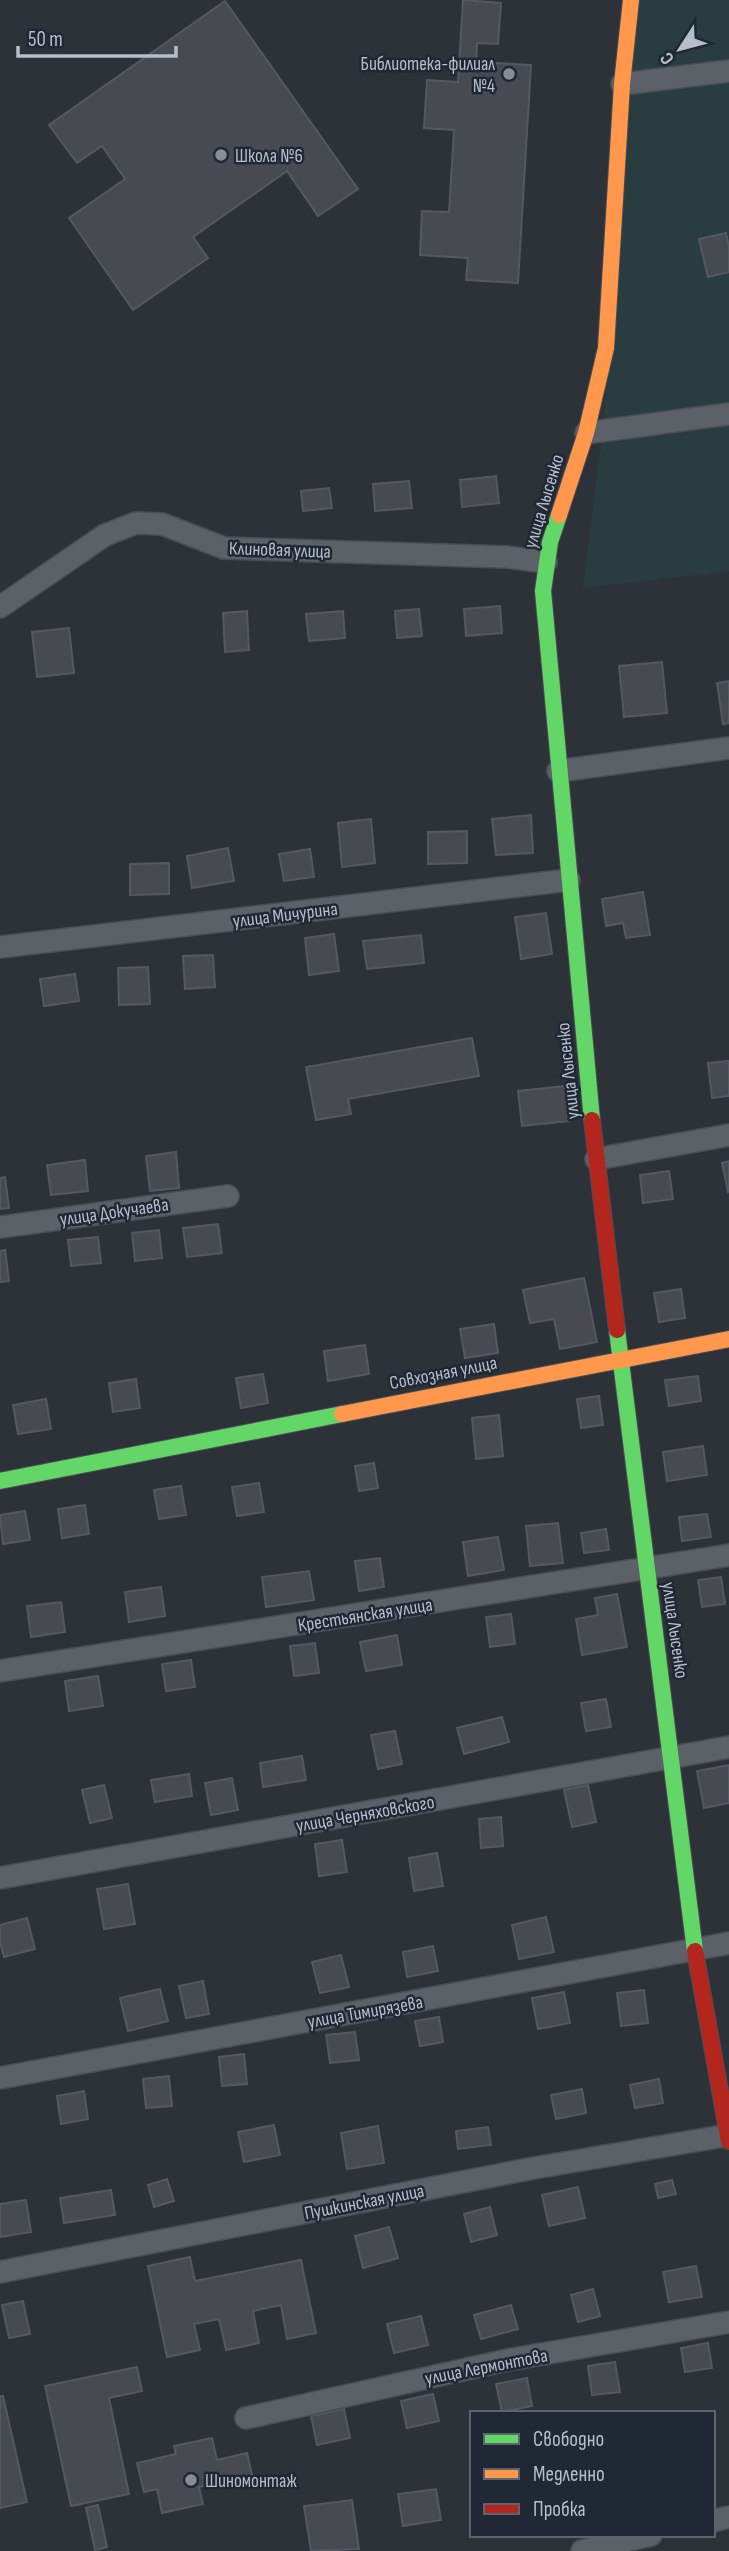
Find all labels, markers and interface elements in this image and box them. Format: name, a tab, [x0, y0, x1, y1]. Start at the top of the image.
scale bar	[18, 14, 175, 58]
north arrow	[645, 14, 715, 84]
text: 50 m	[28, 27, 63, 52]
text: С	[655, 47, 680, 69]
place label: Библиотека-филиал №4	[361, 53, 495, 98]
marker: Библиотека-филиал №4	[501, 66, 517, 82]
place label: Школа №6	[235, 145, 303, 168]
marker: Школа №6	[213, 147, 229, 163]
street label: улица Лысенко	[519, 452, 570, 551]
street label: Клиновая улица	[229, 537, 331, 564]
street label: улица Мичурина	[231, 898, 339, 933]
street label: улица Лысенко	[552, 1021, 585, 1120]
street label: улица Докучаева	[58, 1193, 170, 1231]
street label: Совхозная улица	[388, 1352, 499, 1395]
street label: улица Лысенко	[656, 1581, 693, 1680]
street label: Крестьянская улица	[296, 1593, 434, 1637]
street label: улица Черняховского	[294, 1791, 436, 1838]
street label: улица Тимирязева	[306, 1991, 425, 2034]
street label: Пушкинская улица	[302, 2180, 426, 2225]
street label: улица Лермонтова	[423, 2344, 549, 2391]
legend	[470, 2411, 715, 2537]
text: Свободно	[533, 2427, 604, 2452]
text: Медленно	[533, 2462, 605, 2487]
place label: Шиномонтаж	[205, 2470, 297, 2493]
marker: Шиномонтаж	[183, 2472, 199, 2488]
text: Пробка	[533, 2497, 586, 2522]

